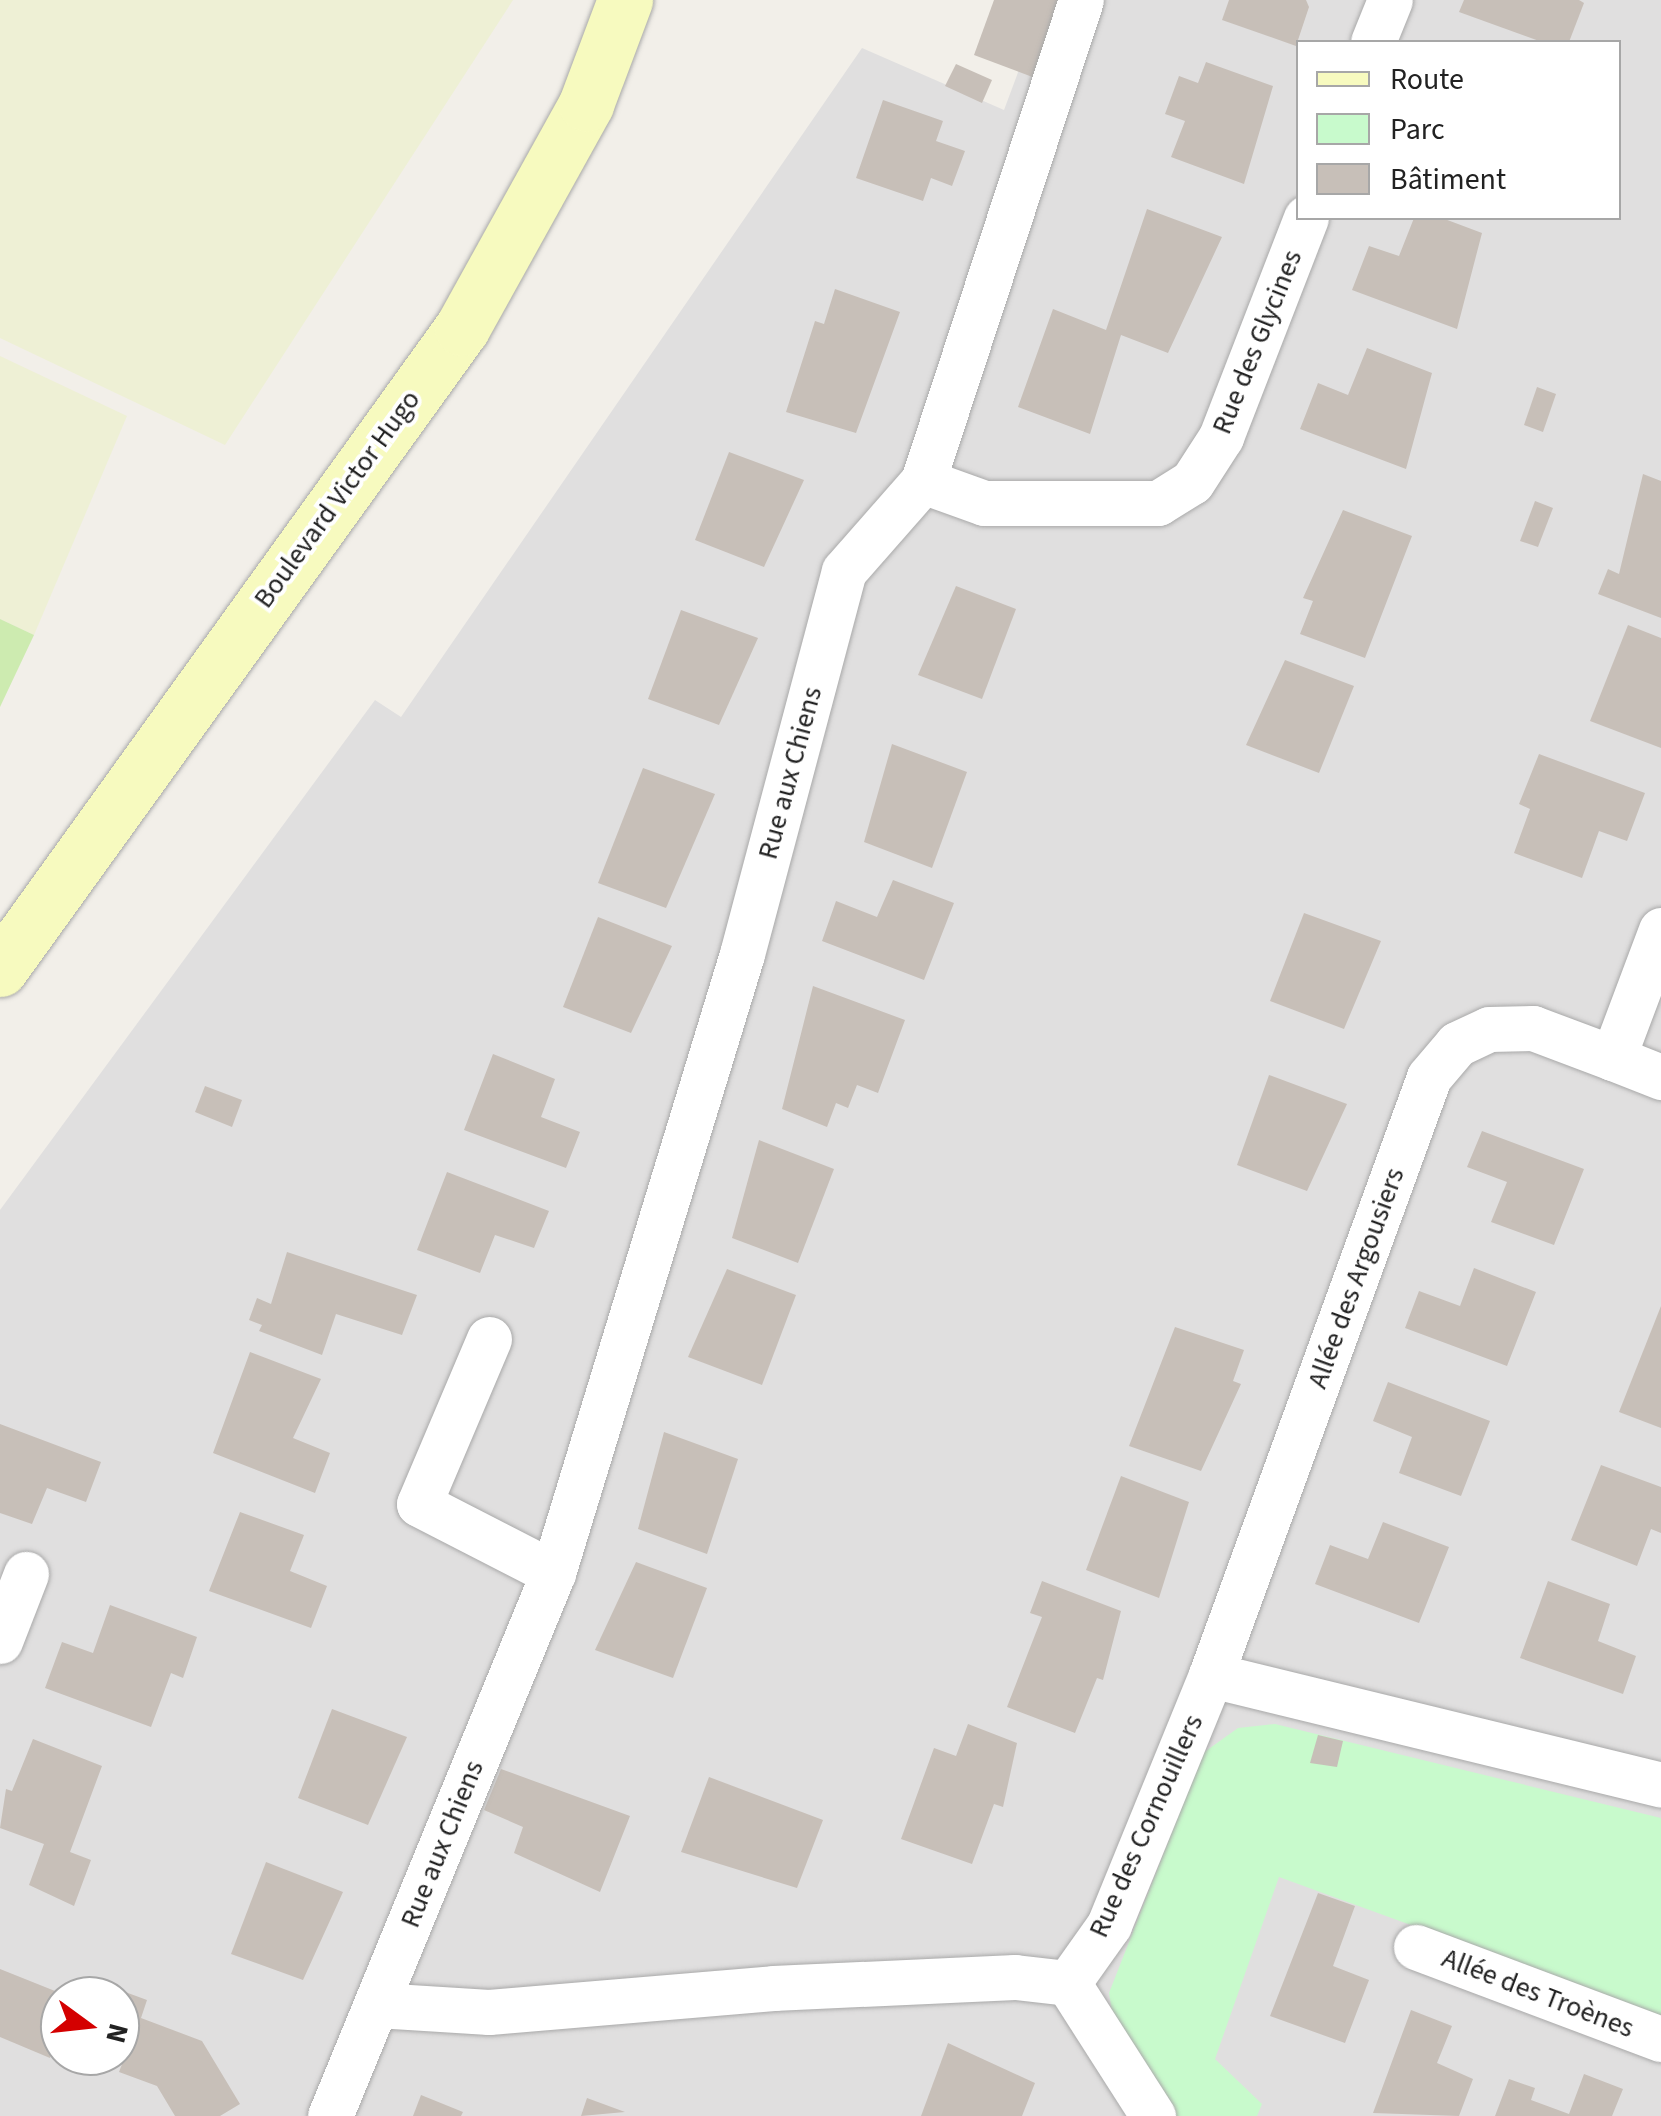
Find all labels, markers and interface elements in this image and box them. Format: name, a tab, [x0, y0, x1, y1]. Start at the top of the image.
legend	[1296, 40, 1621, 220]
text: Route	[1390, 58, 1464, 101]
text: Parc	[1390, 108, 1445, 151]
text: Bâtiment	[1390, 158, 1506, 201]
street label: Rue des Glycines	[1205, 245, 1309, 439]
street label: Boulevard Victor Hugo	[247, 384, 427, 614]
street label: Rue aux Chiens	[751, 683, 829, 863]
street label: Allée des Argousiers	[1300, 1163, 1412, 1393]
street label: Rue des Cornouillers	[1082, 1709, 1210, 1943]
street label: Rue aux Chiens	[393, 1756, 491, 1932]
street label: Allée des Troènes	[1437, 1941, 1639, 2045]
north arrow	[40, 1976, 140, 2076]
text: N	[95, 2019, 139, 2047]

